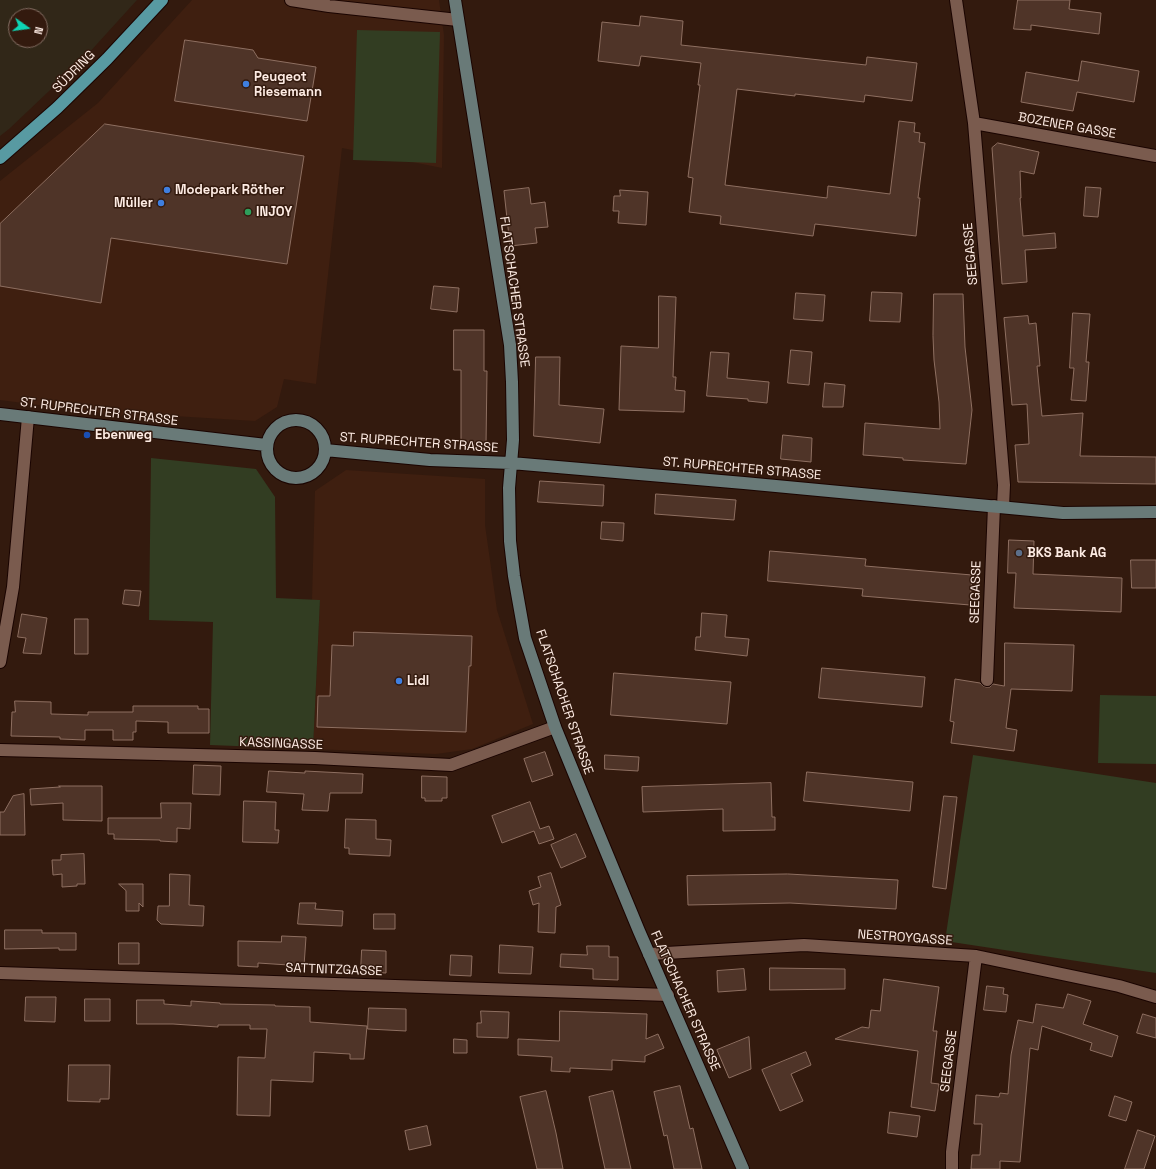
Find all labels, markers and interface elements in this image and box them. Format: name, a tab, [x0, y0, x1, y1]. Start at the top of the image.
north arrow	[8, 8, 48, 48]
text: N	[31, 25, 46, 36]
street label: SÜDRING	[49, 47, 99, 97]
place label: Peugeot Riesemann	[254, 69, 322, 100]
marker: Peugeot Riesemann	[241, 79, 251, 89]
street label: BOZENER GASSE	[1017, 110, 1117, 142]
place label: Modepark Röther	[175, 182, 284, 198]
marker: Modepark Röther	[162, 185, 172, 195]
place label: Müller	[114, 195, 153, 211]
marker: Müller	[156, 198, 166, 208]
place label: INJOY	[256, 204, 292, 220]
marker: INJOY	[243, 207, 253, 217]
street label: FLATSCHACHER STRASSE	[496, 216, 532, 368]
street label: SEEGASSE	[961, 222, 981, 286]
street label: ST. RUPRECHTER STRASSE	[19, 395, 179, 429]
place label: Ebenweg	[95, 427, 152, 443]
marker: Ebenweg	[82, 430, 92, 440]
street label: ST. RUPRECHTER STRASSE	[339, 430, 499, 456]
street label: ST. RUPRECHTER STRASSE	[662, 454, 822, 484]
place label: BKS Bank AG	[1027, 545, 1106, 561]
marker: BKS Bank AG	[1014, 548, 1024, 558]
street label: SEEGASSE	[967, 560, 985, 624]
street label: FLATSCHACHER STRASSE	[532, 627, 596, 777]
place label: Lidl	[407, 673, 429, 689]
marker: Lidl	[394, 676, 404, 686]
street label: KASSINGASSE	[239, 735, 323, 753]
street label: NESTROYGASSE	[857, 927, 953, 949]
street label: FLATSCHACHER STRASSE	[647, 928, 723, 1074]
street label: SATTNITZGASSE	[285, 961, 383, 979]
street label: SEEGASSE	[937, 1029, 961, 1093]

